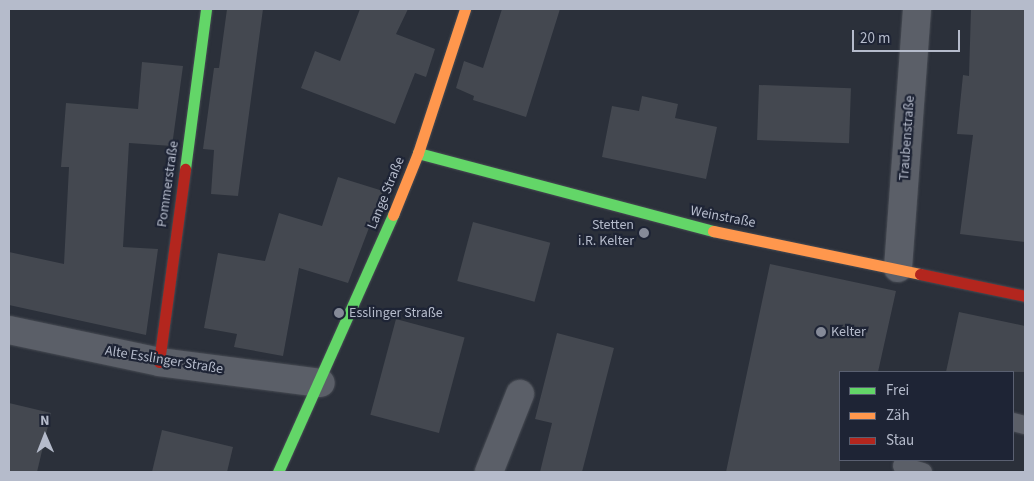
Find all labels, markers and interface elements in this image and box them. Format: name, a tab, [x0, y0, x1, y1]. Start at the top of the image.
scale bar	[854, 20, 962, 52]
text: 20 m	[860, 28, 890, 49]
street label: Traubenstraße	[896, 95, 918, 181]
street label: Pommerstraße	[154, 140, 182, 228]
street label: Lange Straße	[364, 154, 408, 232]
street label: Weinstraße	[689, 202, 757, 232]
place label: Stetten i.R. Kelter	[578, 217, 634, 250]
marker: Stetten i.R. Kelter	[638, 227, 650, 239]
place label: Esslinger Straße	[349, 305, 443, 321]
marker: Esslinger Straße	[333, 307, 345, 319]
place label: Kelter	[831, 324, 866, 340]
marker: Kelter	[815, 326, 827, 338]
street label: Alte Esslinger Straße	[104, 342, 224, 378]
legend	[839, 371, 1014, 461]
text: Frei	[886, 380, 909, 401]
text: Zäh	[886, 405, 910, 426]
north arrow	[20, 411, 70, 461]
text: N	[40, 411, 50, 431]
text: Stau	[886, 430, 914, 451]

